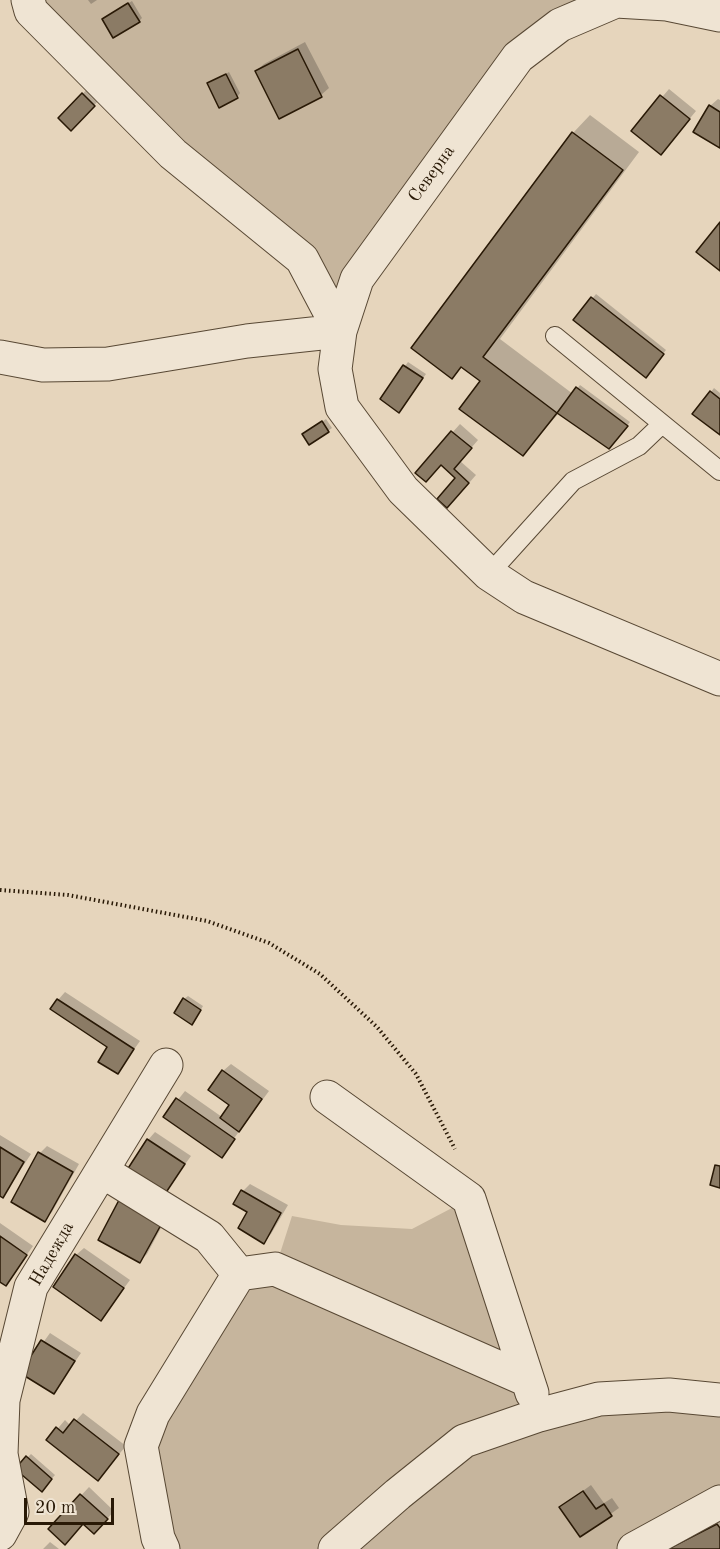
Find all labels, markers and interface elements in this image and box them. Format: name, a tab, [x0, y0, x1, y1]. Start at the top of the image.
street label: Северна	[404, 141, 460, 207]
street label: Надежда	[25, 1218, 79, 1290]
scale bar	[27, 1486, 117, 1524]
text: 20 m	[35, 1499, 75, 1517]

